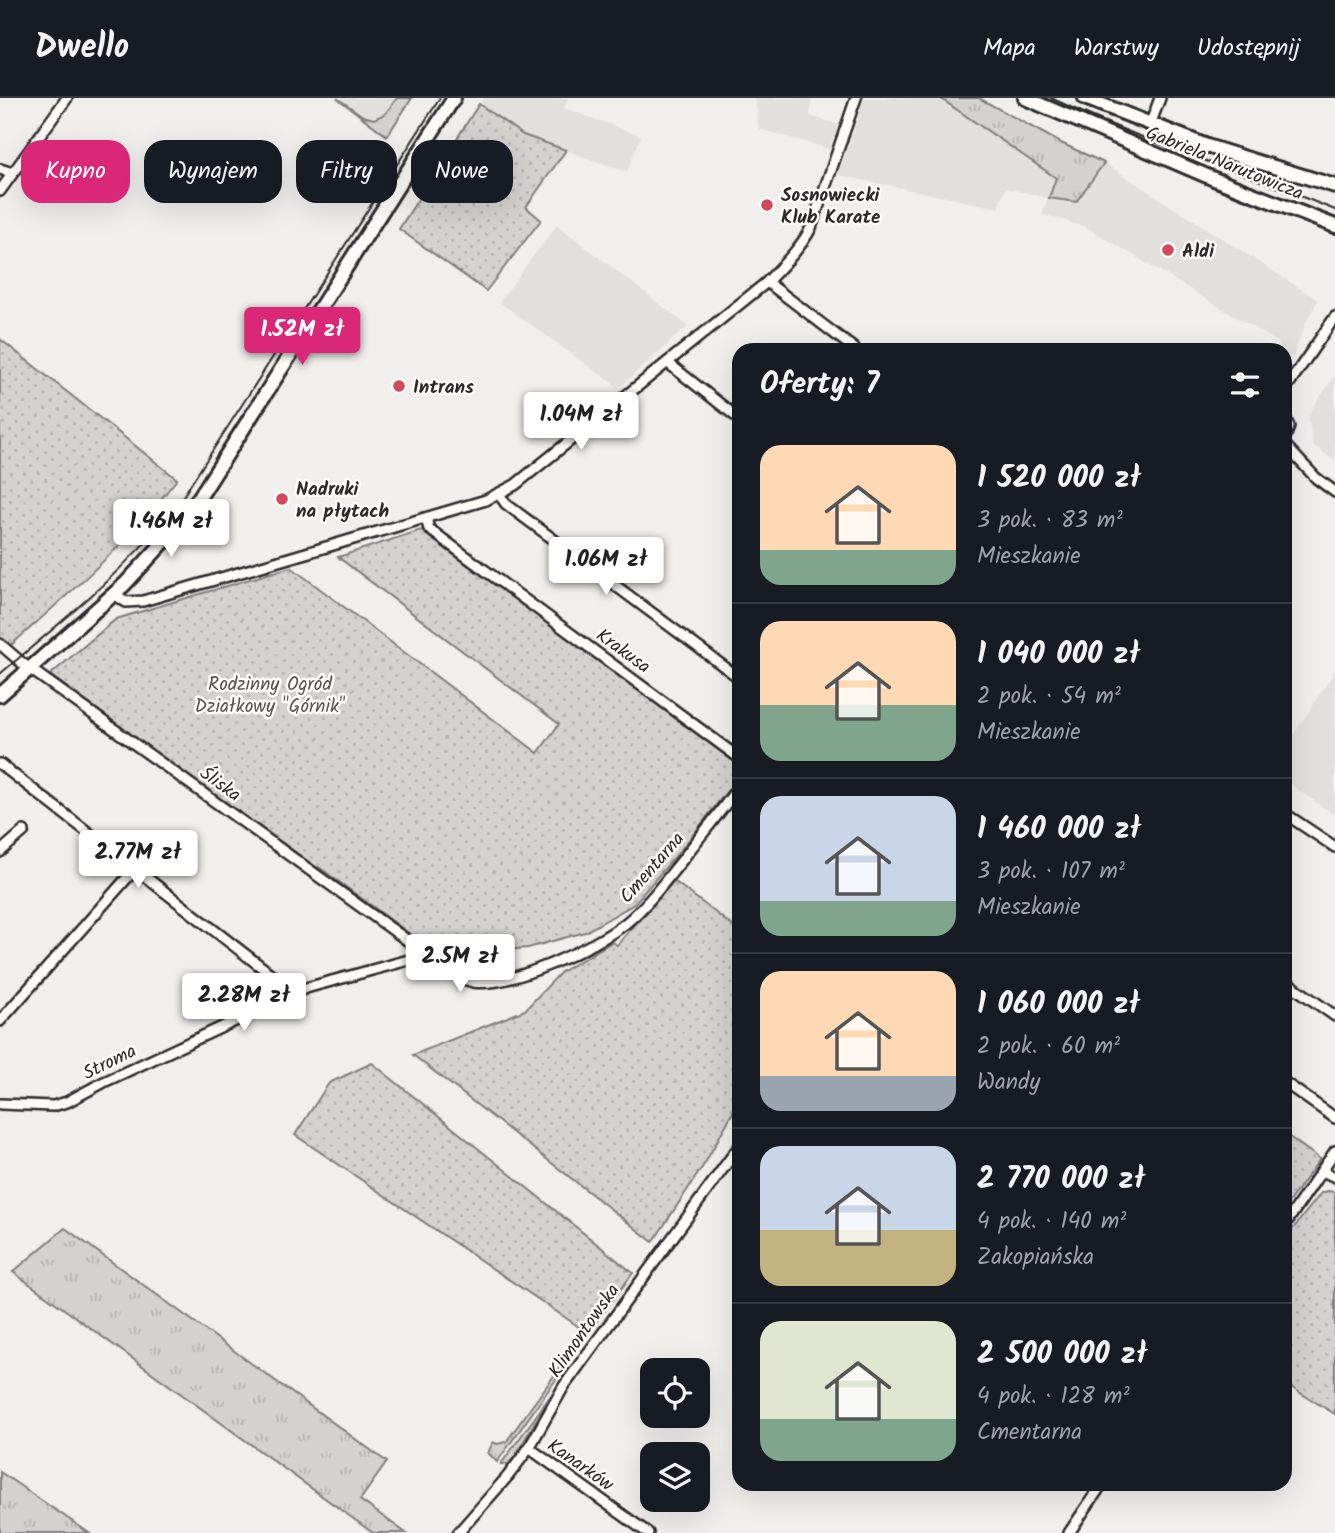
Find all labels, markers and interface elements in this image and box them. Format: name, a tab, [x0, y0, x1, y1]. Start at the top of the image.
text: Dwello	[35, 22, 129, 75]
text: Mapa	[983, 29, 1036, 68]
text: Warstwy	[1074, 29, 1159, 68]
text: Udostępnij	[1197, 29, 1300, 68]
street label: Gabriela Narutowicza	[1141, 119, 1307, 209]
chip: Kupno	[21, 140, 130, 203]
chip: Wynajem	[144, 140, 282, 203]
chip: Filtry	[296, 140, 397, 203]
chip: Nowe	[411, 140, 513, 203]
place label: Sosnowiecki Klub Karate	[781, 181, 881, 233]
marker: Sosnowiecki Klub Karate	[759, 197, 775, 213]
place label: Aldi	[1182, 237, 1215, 267]
marker: Aldi	[1160, 242, 1176, 258]
pin: 1.52M zł	[230, 308, 374, 367]
text: 1.52M zł	[260, 312, 344, 348]
text: Oferty: 7	[760, 361, 879, 409]
icon: filters	[1226, 366, 1264, 404]
place label: Intrans	[413, 373, 474, 403]
marker: Intrans	[391, 378, 407, 394]
pin: 1.04M zł	[509, 392, 653, 452]
text: 1.04M zł	[540, 397, 622, 433]
text: 1 520 000 zł	[977, 455, 1141, 503]
icon: home	[816, 473, 900, 557]
place label: Nadruki na płytach	[296, 475, 389, 527]
marker: Nadruki na płytach	[274, 491, 290, 507]
pin: 1.46M zł	[99, 500, 243, 559]
text: 3 pok. · 83 m²	[977, 503, 1123, 539]
text: 1.46M zł	[129, 504, 213, 540]
pin: 1.06M zł	[534, 538, 678, 597]
text: Mieszkanie	[977, 539, 1081, 575]
text: 1.06M zł	[565, 542, 647, 578]
street label: Krakusa	[589, 621, 657, 682]
text: 1 040 000 zł	[977, 631, 1140, 679]
icon: home	[816, 649, 900, 733]
park label: Rodzinny Ogród Działkowy "Górnik"	[195, 670, 345, 722]
text: 2 pok. · 54 m²	[977, 679, 1121, 715]
text: Mieszkanie	[977, 715, 1081, 751]
street label: Śliska	[193, 759, 247, 810]
text: 1 460 000 zł	[977, 806, 1141, 854]
icon: home	[816, 824, 900, 908]
street label: Cmentarna	[613, 826, 692, 911]
pin: 2.77M zł	[66, 830, 210, 890]
text: 2.77M zł	[95, 835, 181, 871]
text: 3 pok. · 107 m²	[977, 854, 1125, 890]
text: Mieszkanie	[977, 890, 1081, 926]
pin: 2.5M zł	[395, 934, 525, 994]
text: 2.5M zł	[422, 939, 498, 975]
pin: 2.28M zł	[172, 974, 316, 1033]
text: 2.28M zł	[198, 978, 290, 1014]
text: 1 060 000 zł	[977, 981, 1140, 1029]
icon: home	[816, 999, 900, 1083]
text: 2 pok. · 60 m²	[977, 1029, 1120, 1065]
street label: Stroma	[78, 1037, 142, 1089]
text: Wandy	[977, 1065, 1040, 1101]
text: 2 770 000 zł	[977, 1156, 1145, 1204]
icon: home	[816, 1174, 900, 1258]
text: 4 pok. · 140 m²	[977, 1204, 1126, 1240]
text: Zakopiańska	[977, 1240, 1094, 1276]
street label: Klimontowska	[541, 1278, 628, 1384]
text: 2 500 000 zł	[977, 1331, 1147, 1379]
icon: home	[816, 1349, 900, 1433]
map controls	[640, 1358, 710, 1512]
button: locate	[640, 1358, 710, 1428]
text: 4 pok. · 128 m²	[977, 1379, 1130, 1415]
text: Cmentarna	[977, 1415, 1082, 1451]
street label: Kanarków	[540, 1432, 620, 1500]
button: layers	[640, 1442, 710, 1512]

